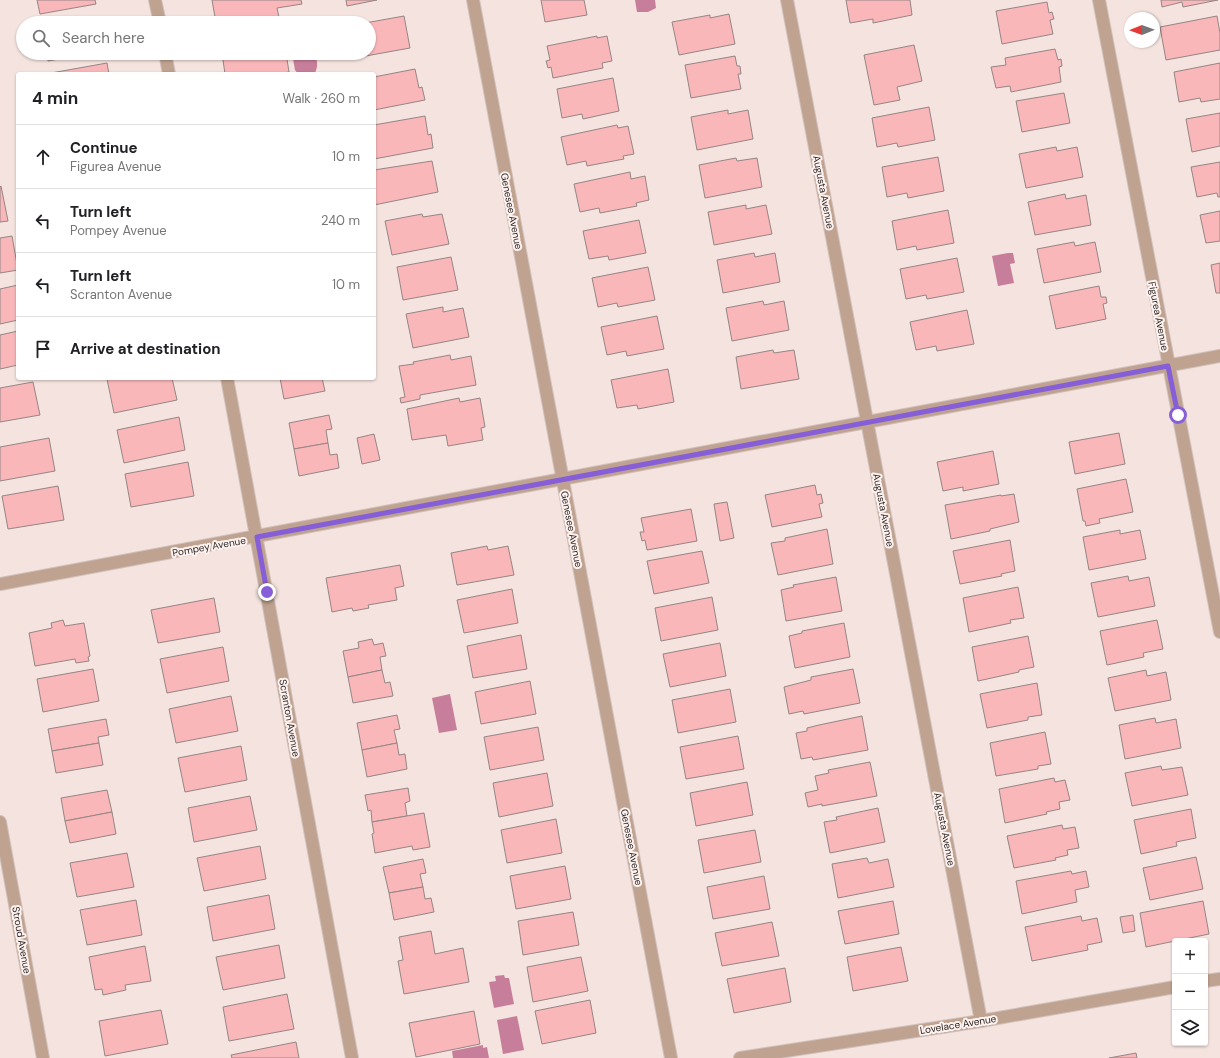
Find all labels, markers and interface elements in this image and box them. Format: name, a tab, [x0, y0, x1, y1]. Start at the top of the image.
north arrow	[1124, 12, 1160, 48]
search box	[16, 16, 376, 60]
icon: search	[30, 27, 52, 49]
text: Search here	[62, 28, 145, 48]
text: 4 min	[32, 87, 78, 109]
text: Walk · 260 m	[282, 90, 360, 107]
text: Continue	[70, 138, 138, 158]
icon: ahead	[32, 146, 54, 168]
text: 10 m	[332, 148, 360, 165]
street label: Augusta Avenue	[810, 154, 837, 230]
text: Figurea Avenue	[70, 158, 161, 175]
street label: Genesee Avenue	[498, 172, 525, 251]
text: Turn left	[70, 202, 131, 222]
icon: left	[32, 210, 54, 232]
text: 240 m	[321, 212, 360, 229]
text: Pompey Avenue	[70, 222, 167, 239]
text: Turn left	[70, 266, 131, 286]
icon: left	[32, 274, 54, 296]
text: 10 m	[332, 276, 360, 293]
street label: Figurea Avenue	[1145, 280, 1172, 352]
text: Scranton Avenue	[70, 286, 172, 303]
icon: arrive	[32, 338, 54, 360]
text: Arrive at destination	[70, 339, 221, 359]
route start	[1169, 406, 1187, 424]
street label: Augusta Avenue	[870, 472, 897, 548]
street label: Genesee Avenue	[558, 490, 585, 569]
street label: Pompey Avenue	[171, 534, 247, 559]
route end	[258, 583, 276, 601]
street label: Scranton Avenue	[276, 678, 303, 758]
street label: Augusta Avenue	[931, 791, 958, 867]
street label: Genesee Avenue	[618, 808, 645, 887]
street label: Stroud Avenue	[9, 906, 34, 975]
map controls	[1172, 938, 1208, 1046]
button: +	[1172, 938, 1208, 974]
button: −	[1172, 974, 1208, 1010]
button: layers	[1172, 1010, 1208, 1046]
street label: Lovelace Avenue	[919, 1012, 998, 1037]

